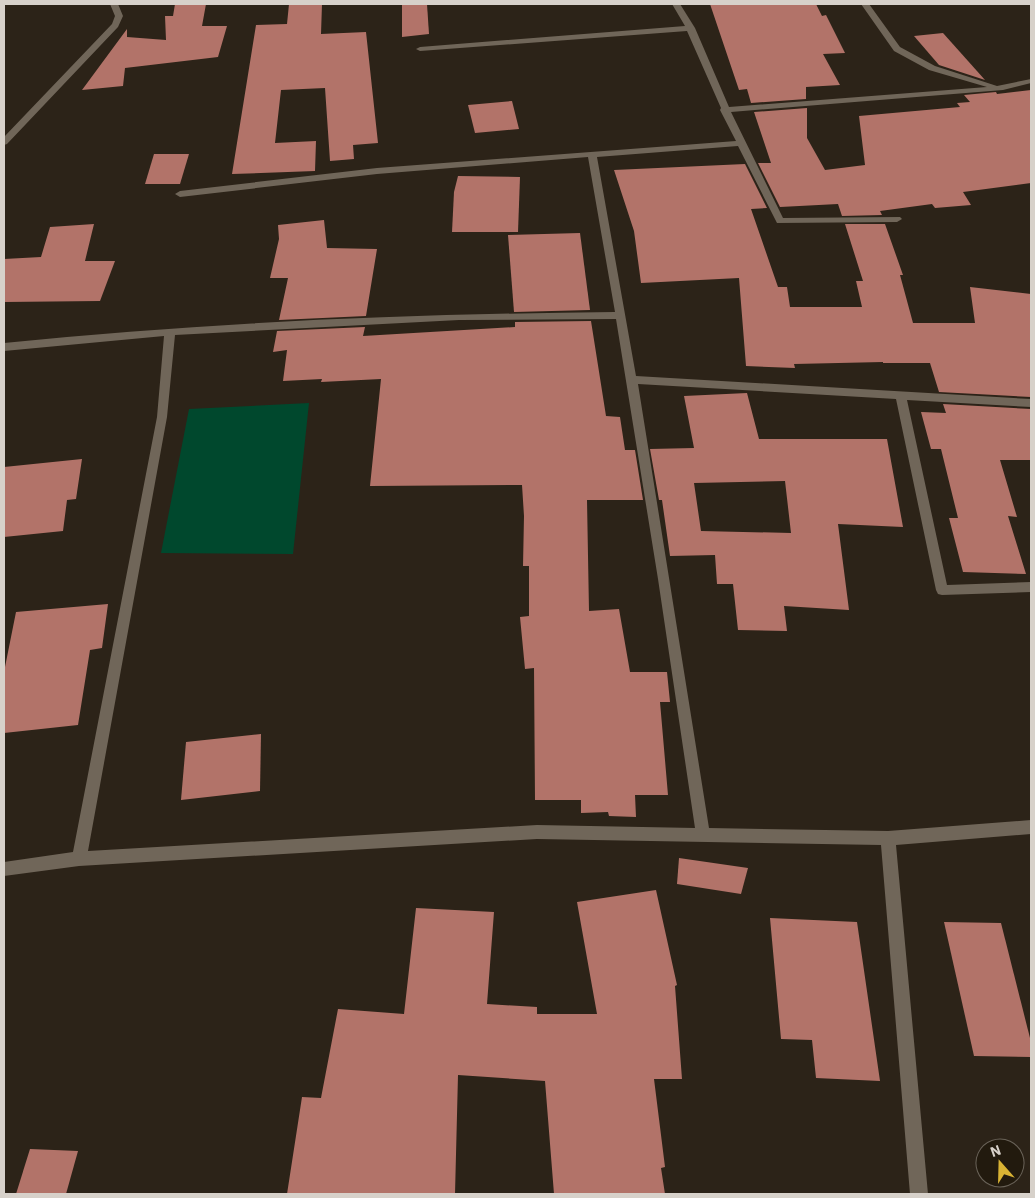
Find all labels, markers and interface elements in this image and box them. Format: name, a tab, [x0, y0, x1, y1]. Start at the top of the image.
north arrow	[975, 1138, 1025, 1188]
text: N	[988, 1141, 1003, 1161]

